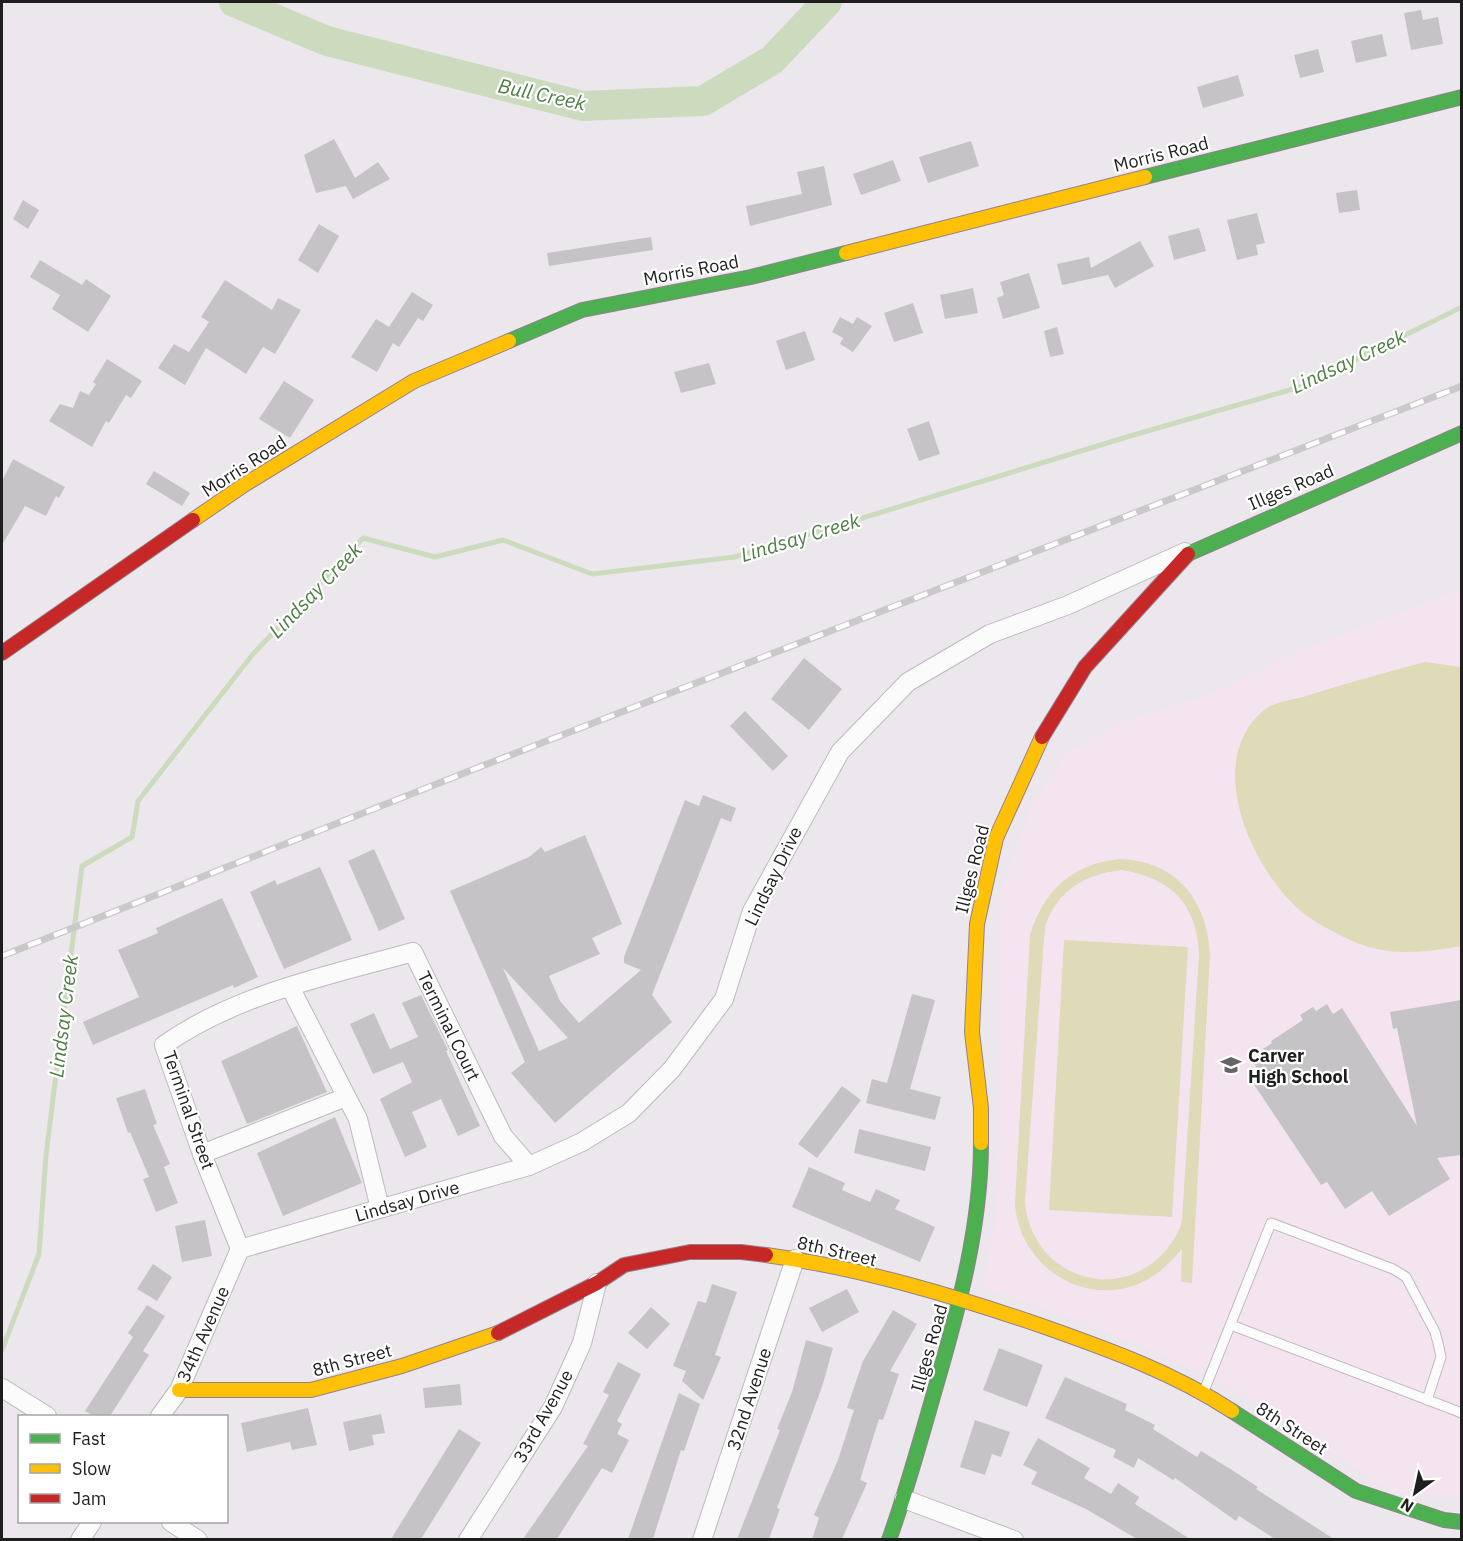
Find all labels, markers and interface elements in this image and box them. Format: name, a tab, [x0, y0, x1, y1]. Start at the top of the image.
water label: Bull Creek	[496, 72, 589, 117]
street label: Morris Road	[1111, 131, 1211, 177]
street label: Morris Road	[641, 249, 741, 291]
water label: Lindsay Creek	[1286, 322, 1410, 399]
street label: Morris Road	[197, 430, 291, 502]
street label: Illges Road	[1245, 459, 1337, 515]
water label: Lindsay Creek	[737, 506, 864, 568]
water label: Lindsay Creek	[262, 536, 368, 644]
street label: Illges Road	[950, 822, 994, 916]
street label: Lindsay Drive	[739, 823, 807, 929]
water label: Lindsay Creek	[42, 952, 84, 1079]
street label: Terminal Court	[413, 967, 485, 1085]
place label: Carver High School	[1248, 1044, 1349, 1088]
street label: Terminal Street	[158, 1048, 220, 1172]
school or university icon: Carver High School	[1219, 1053, 1243, 1077]
street label: Lindsay Drive	[352, 1175, 462, 1227]
street label: 8th Street	[795, 1231, 879, 1271]
street label: 34th Avenue	[172, 1282, 234, 1385]
street label: Illges Road	[905, 1301, 953, 1395]
street label: 8th Street	[310, 1338, 394, 1382]
street label: 32nd Avenue	[722, 1345, 776, 1453]
street label: 33rd Avenue	[508, 1365, 578, 1467]
street label: 8th Street	[1252, 1396, 1332, 1460]
legend	[18, 1415, 228, 1523]
text: Fast	[72, 1427, 106, 1450]
text: Slow	[72, 1457, 111, 1480]
north arrow	[1385, 1463, 1445, 1523]
text: Jam	[72, 1487, 107, 1510]
text: N	[1397, 1494, 1417, 1517]

